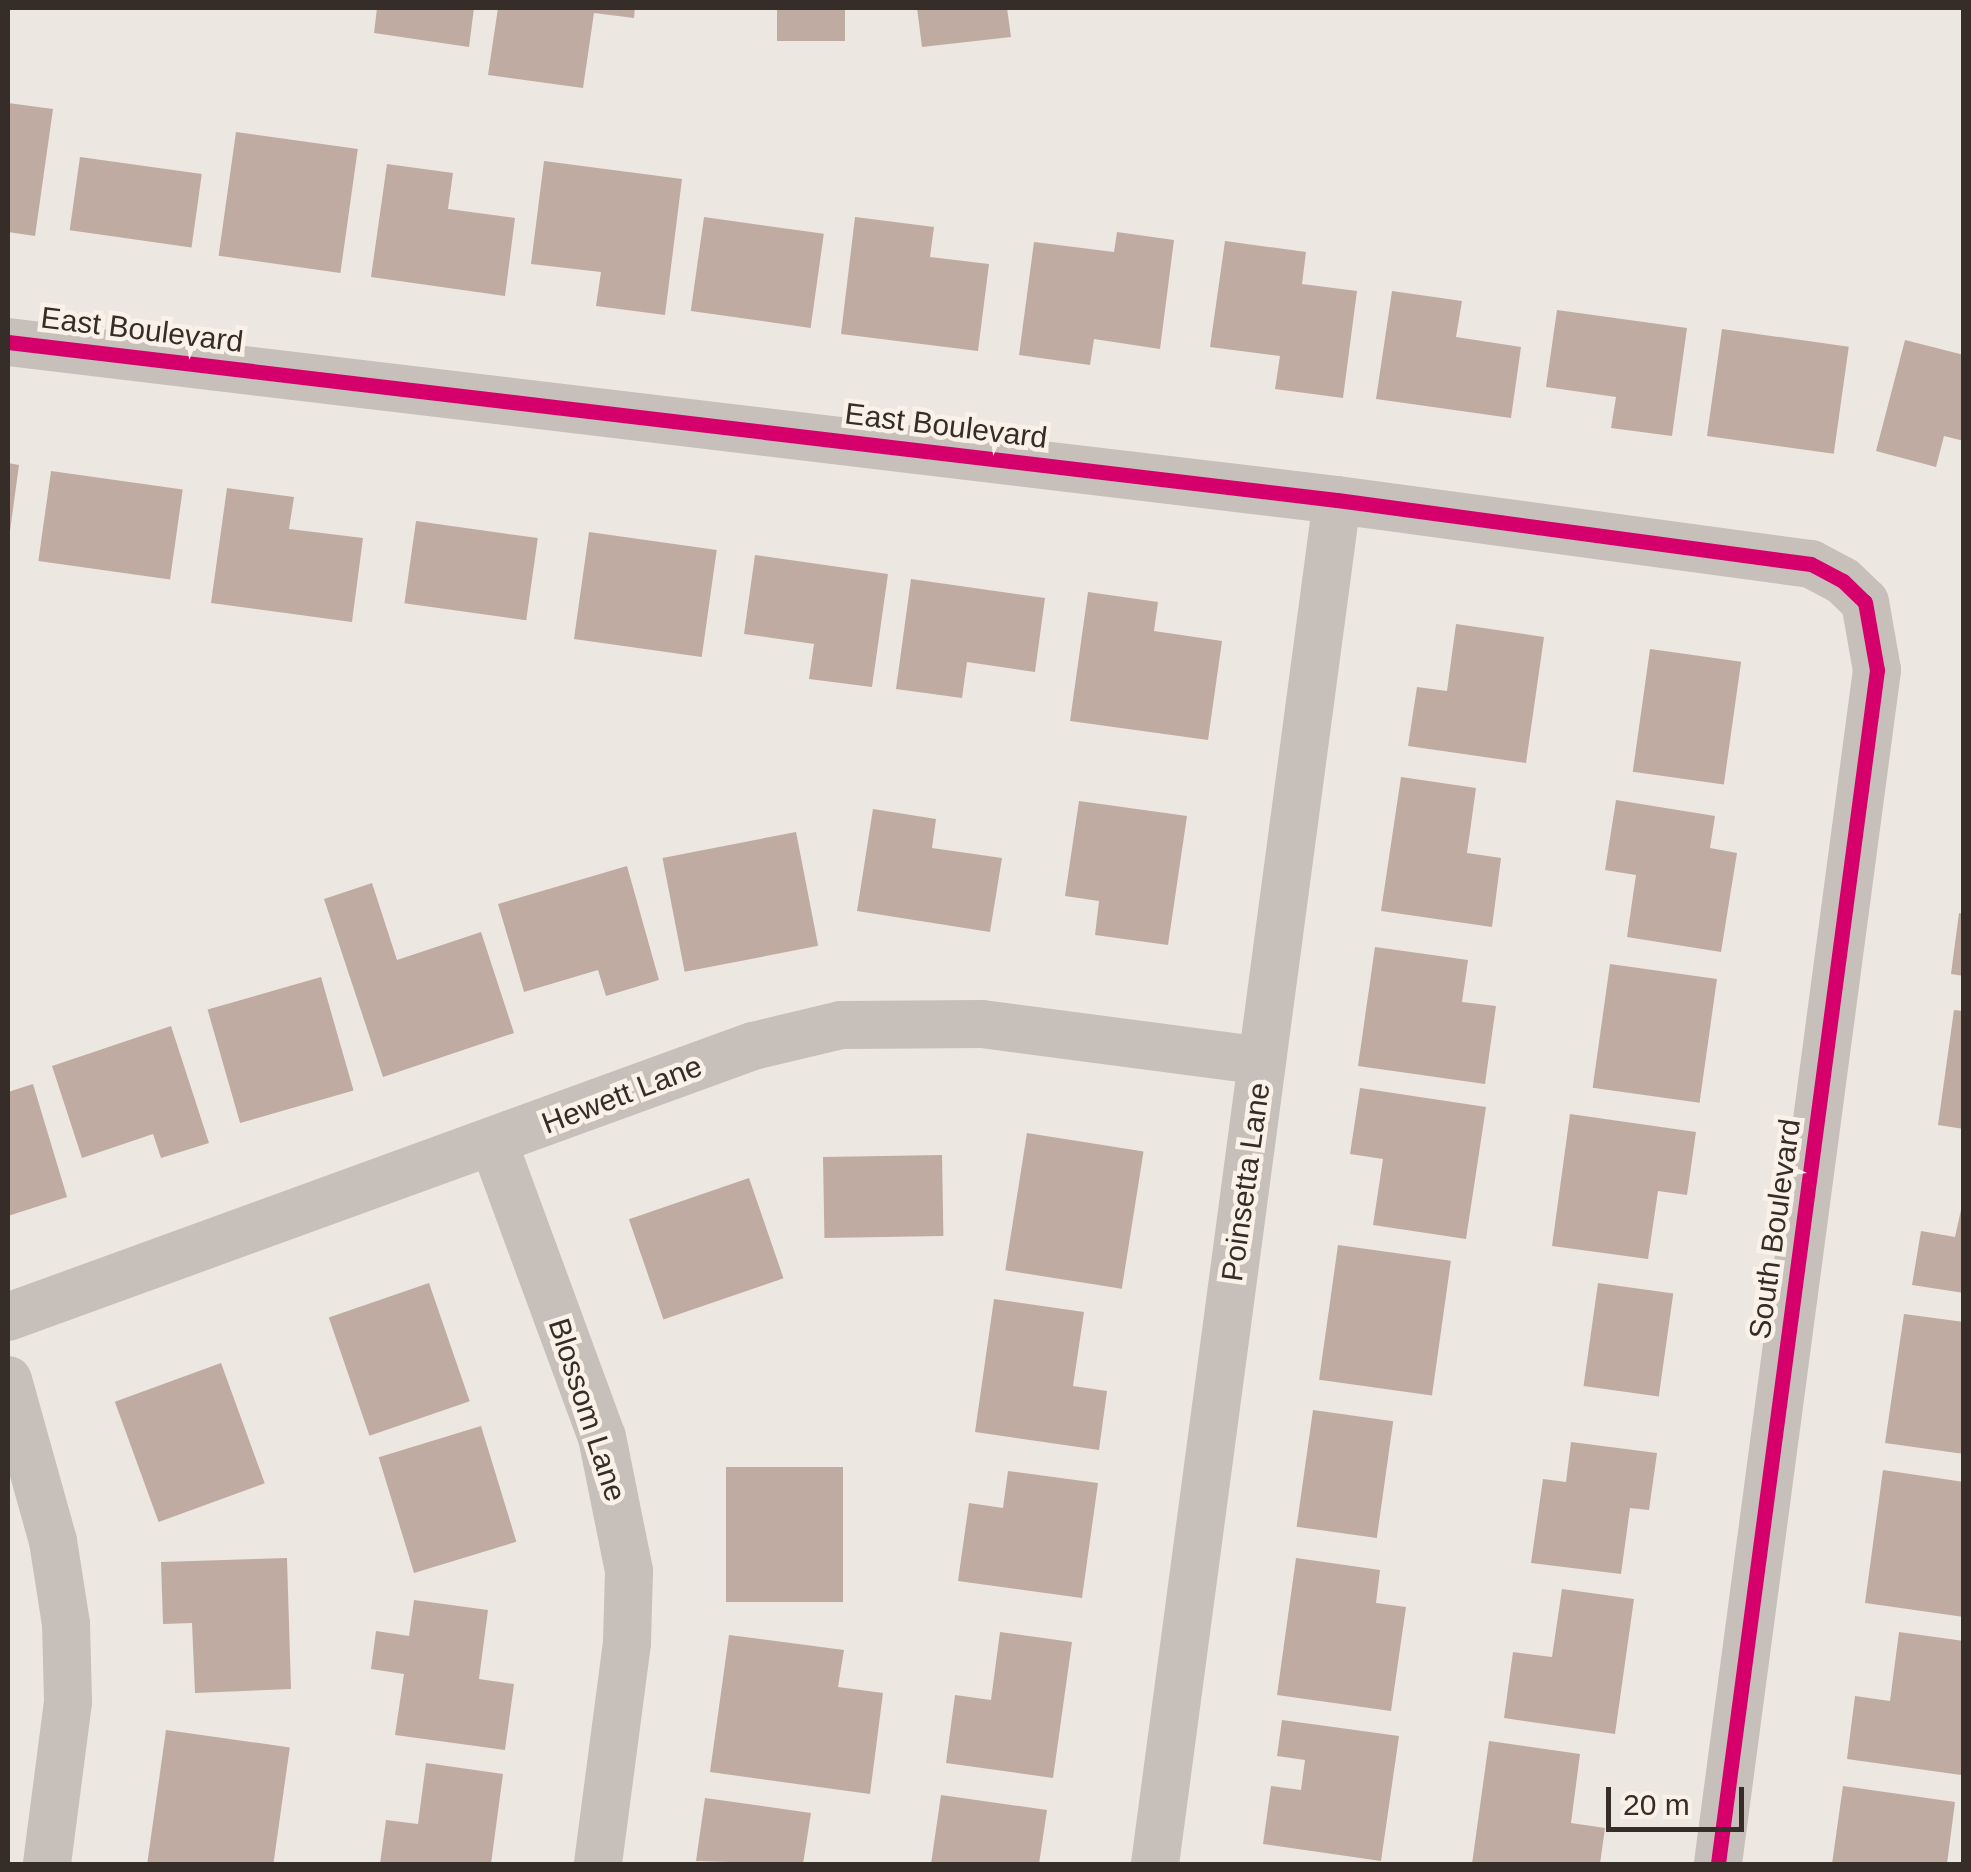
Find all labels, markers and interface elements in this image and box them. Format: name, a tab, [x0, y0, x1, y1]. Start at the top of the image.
street label: East Boulevard	[39, 300, 245, 360]
street label: East Boulevard	[843, 396, 1049, 456]
street label: Hewett Lane	[537, 1048, 707, 1142]
street label: Poinsetta Lane	[1214, 1080, 1278, 1284]
street label: South Boulevard	[1742, 1117, 1808, 1341]
street label: Blossom Lane	[541, 1314, 633, 1506]
scale bar	[1611, 1767, 1748, 1829]
text: 20 m	[1623, 1788, 1690, 1821]

